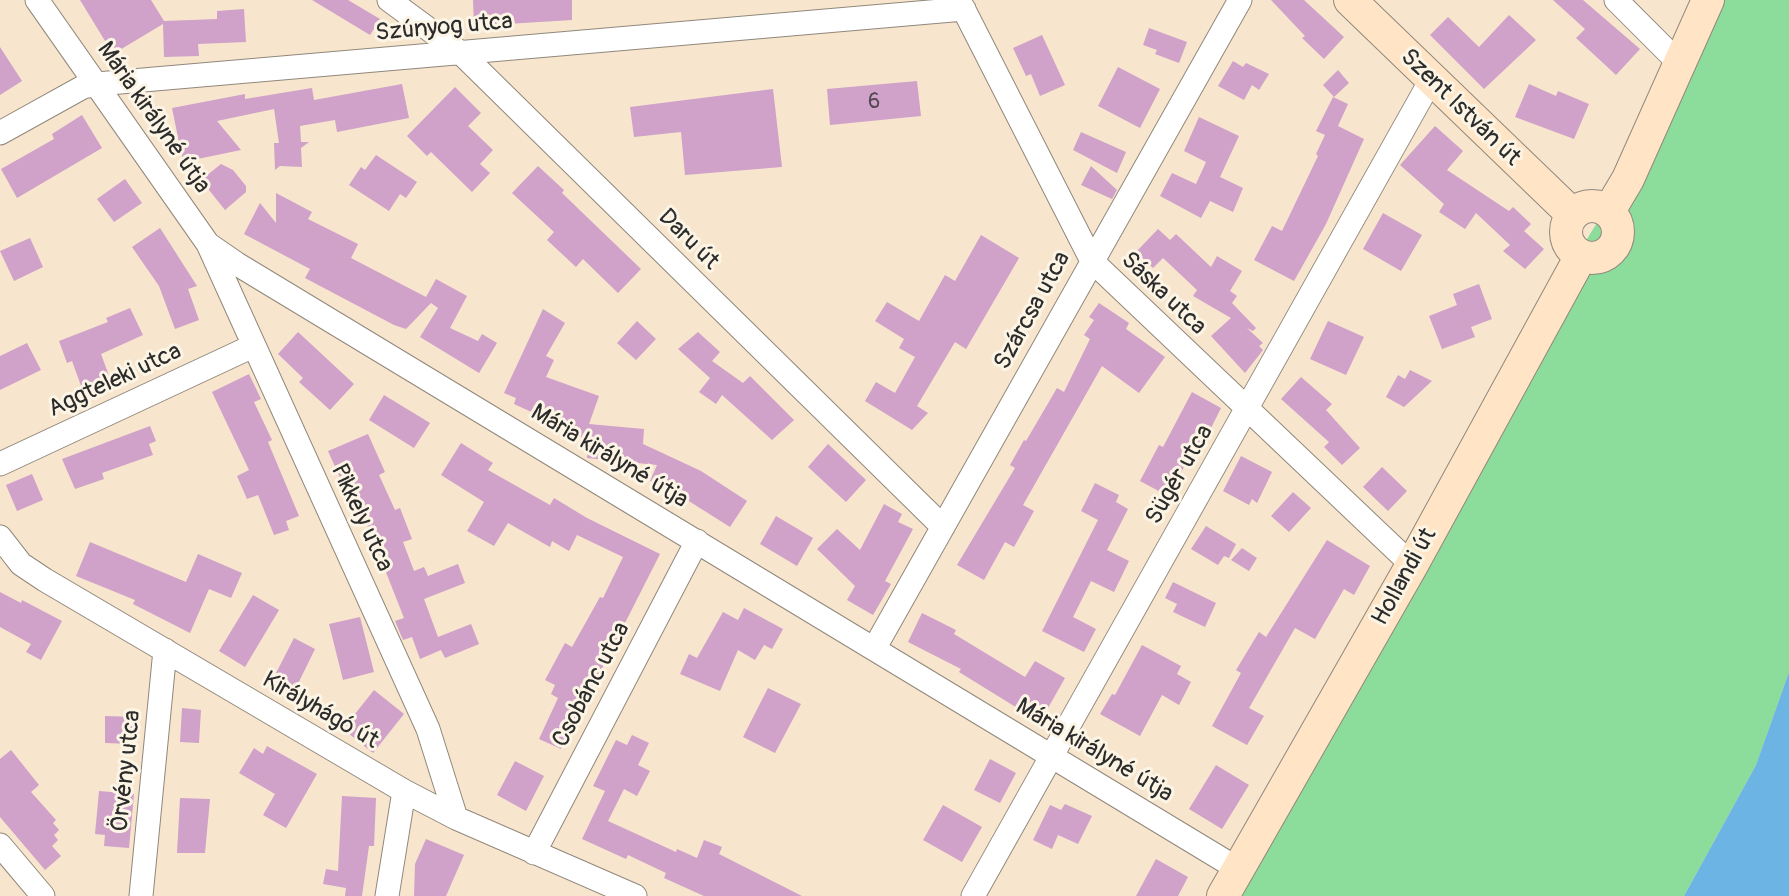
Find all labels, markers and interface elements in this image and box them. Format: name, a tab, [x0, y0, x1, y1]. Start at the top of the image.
street label: Szúnyog utca	[374, 8, 514, 48]
street label: Mária királyné útja	[90, 37, 216, 199]
street label: Szent István út	[1394, 43, 1526, 173]
house number: 6	[868, 90, 880, 116]
street label: Daru út	[652, 204, 724, 276]
street label: Sáska utca	[1114, 246, 1212, 342]
street label: Szárcsa utca	[989, 247, 1077, 375]
street label: Aggteleki utca	[44, 338, 186, 424]
street label: Mária királyné útja	[525, 399, 693, 515]
street label: Sügér utca	[1140, 420, 1220, 530]
street label: Pikkely utca	[324, 460, 398, 576]
street label: Hollandi út	[1366, 523, 1444, 631]
street label: Csobánc utca	[547, 618, 637, 752]
street label: Királyhágó út	[257, 666, 383, 756]
street label: Mária királyné útja	[1010, 693, 1178, 809]
street label: Örvény utca	[106, 709, 148, 833]

